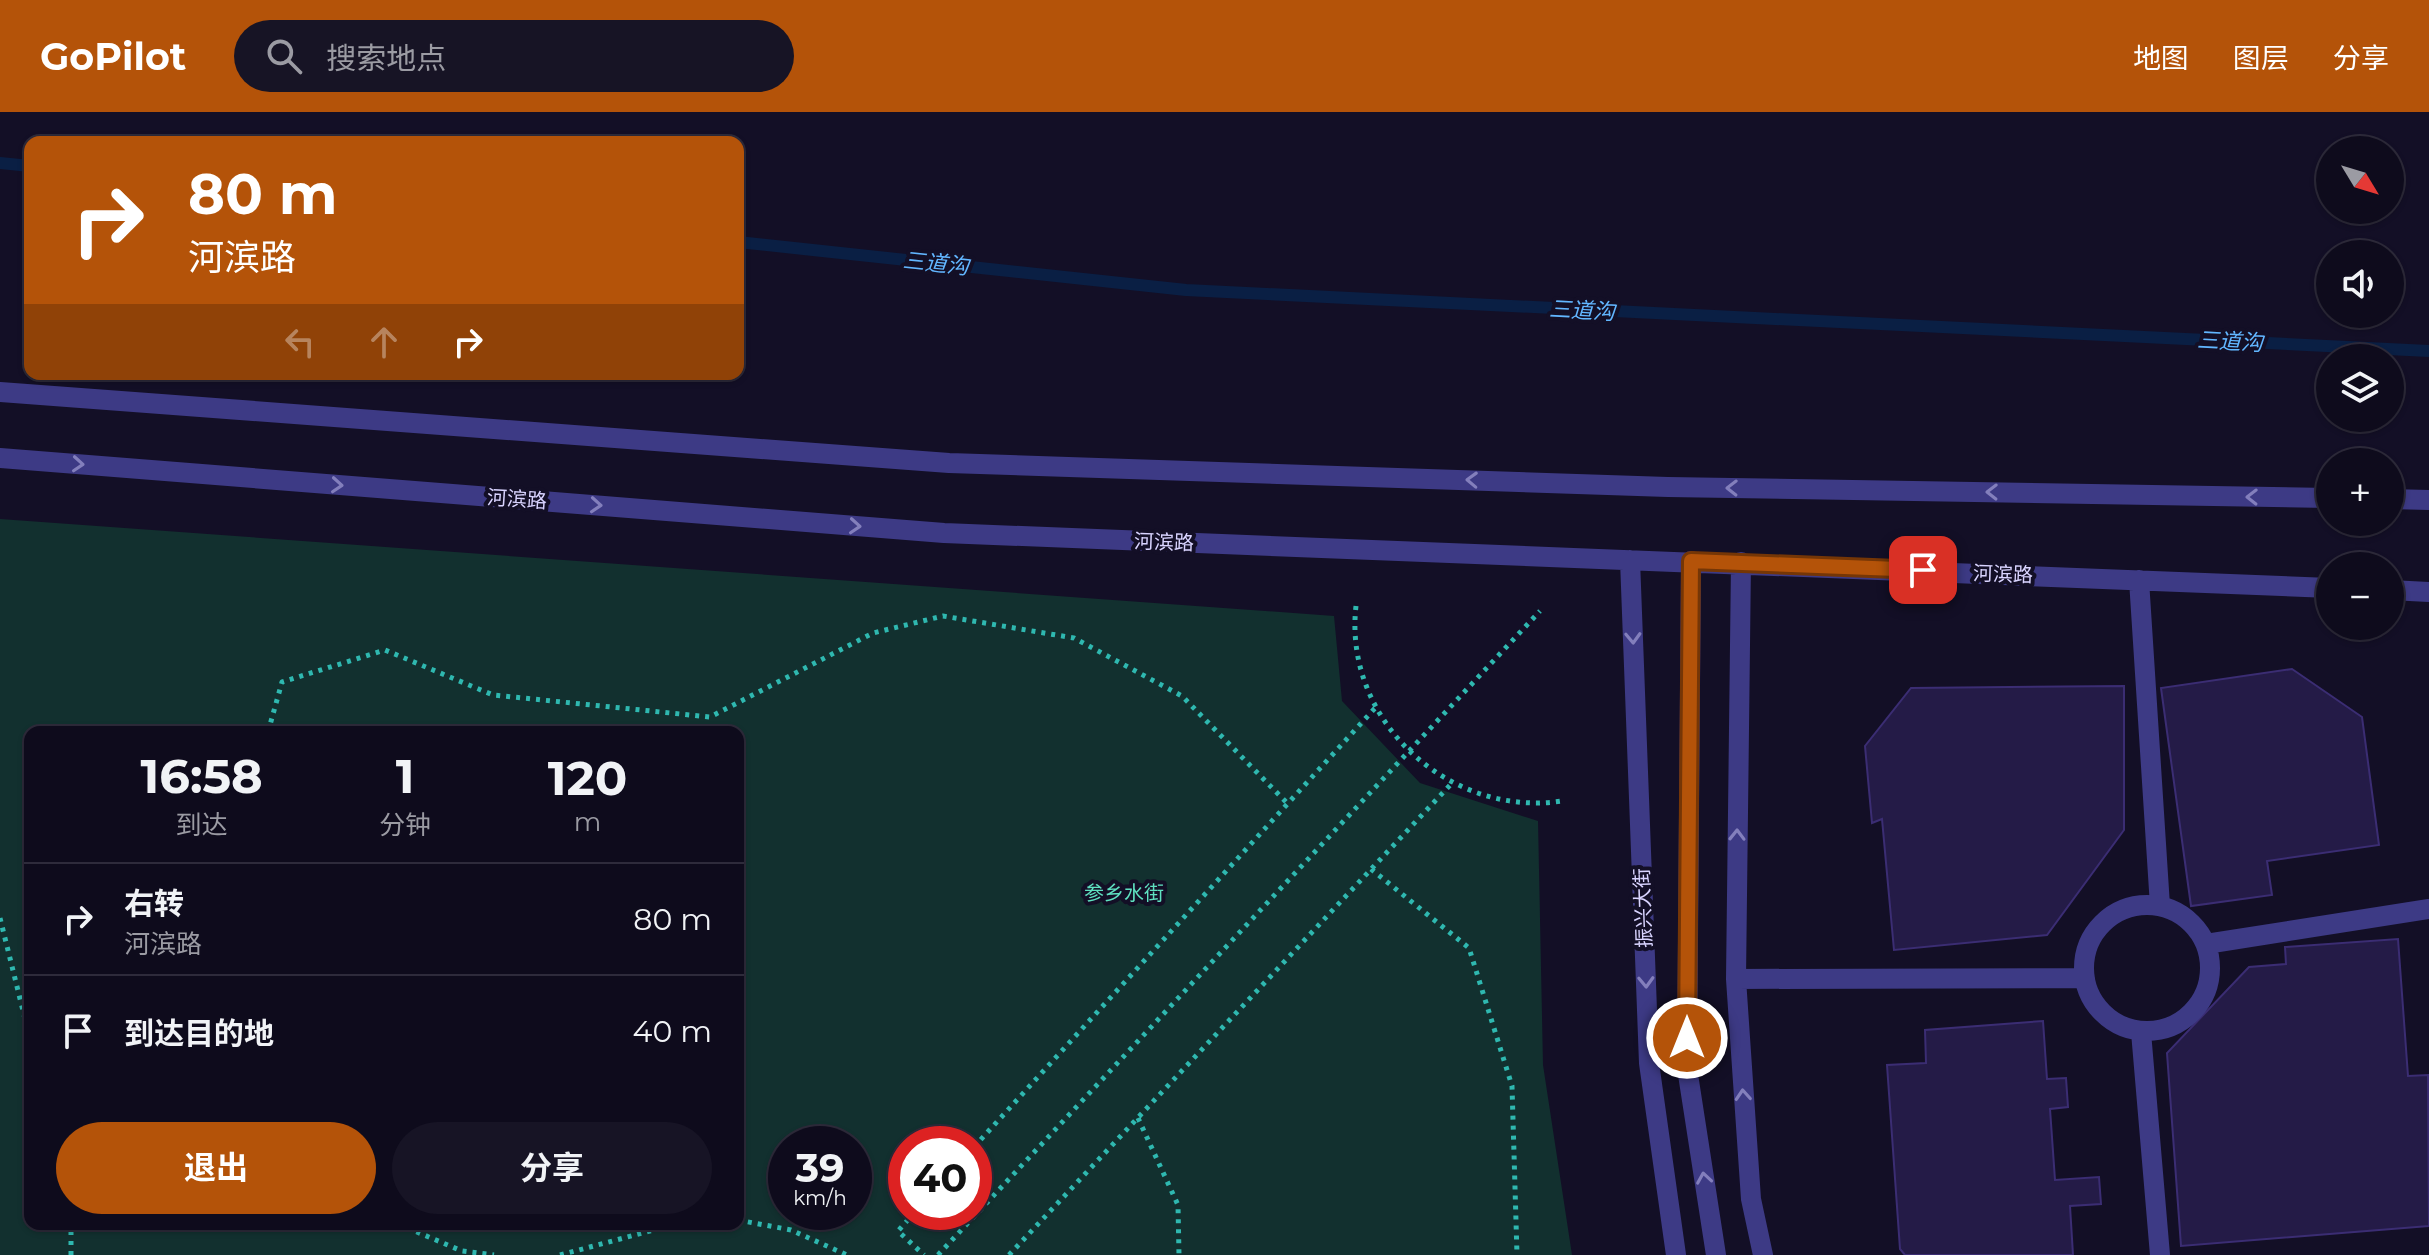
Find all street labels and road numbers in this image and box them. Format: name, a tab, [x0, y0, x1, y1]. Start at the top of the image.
street label: 河滨路	[486, 485, 548, 513]
street label: 河滨路	[1134, 529, 1194, 555]
street label: 河滨路	[1973, 561, 2033, 587]
street label: 振兴大街	[1630, 868, 1656, 948]

